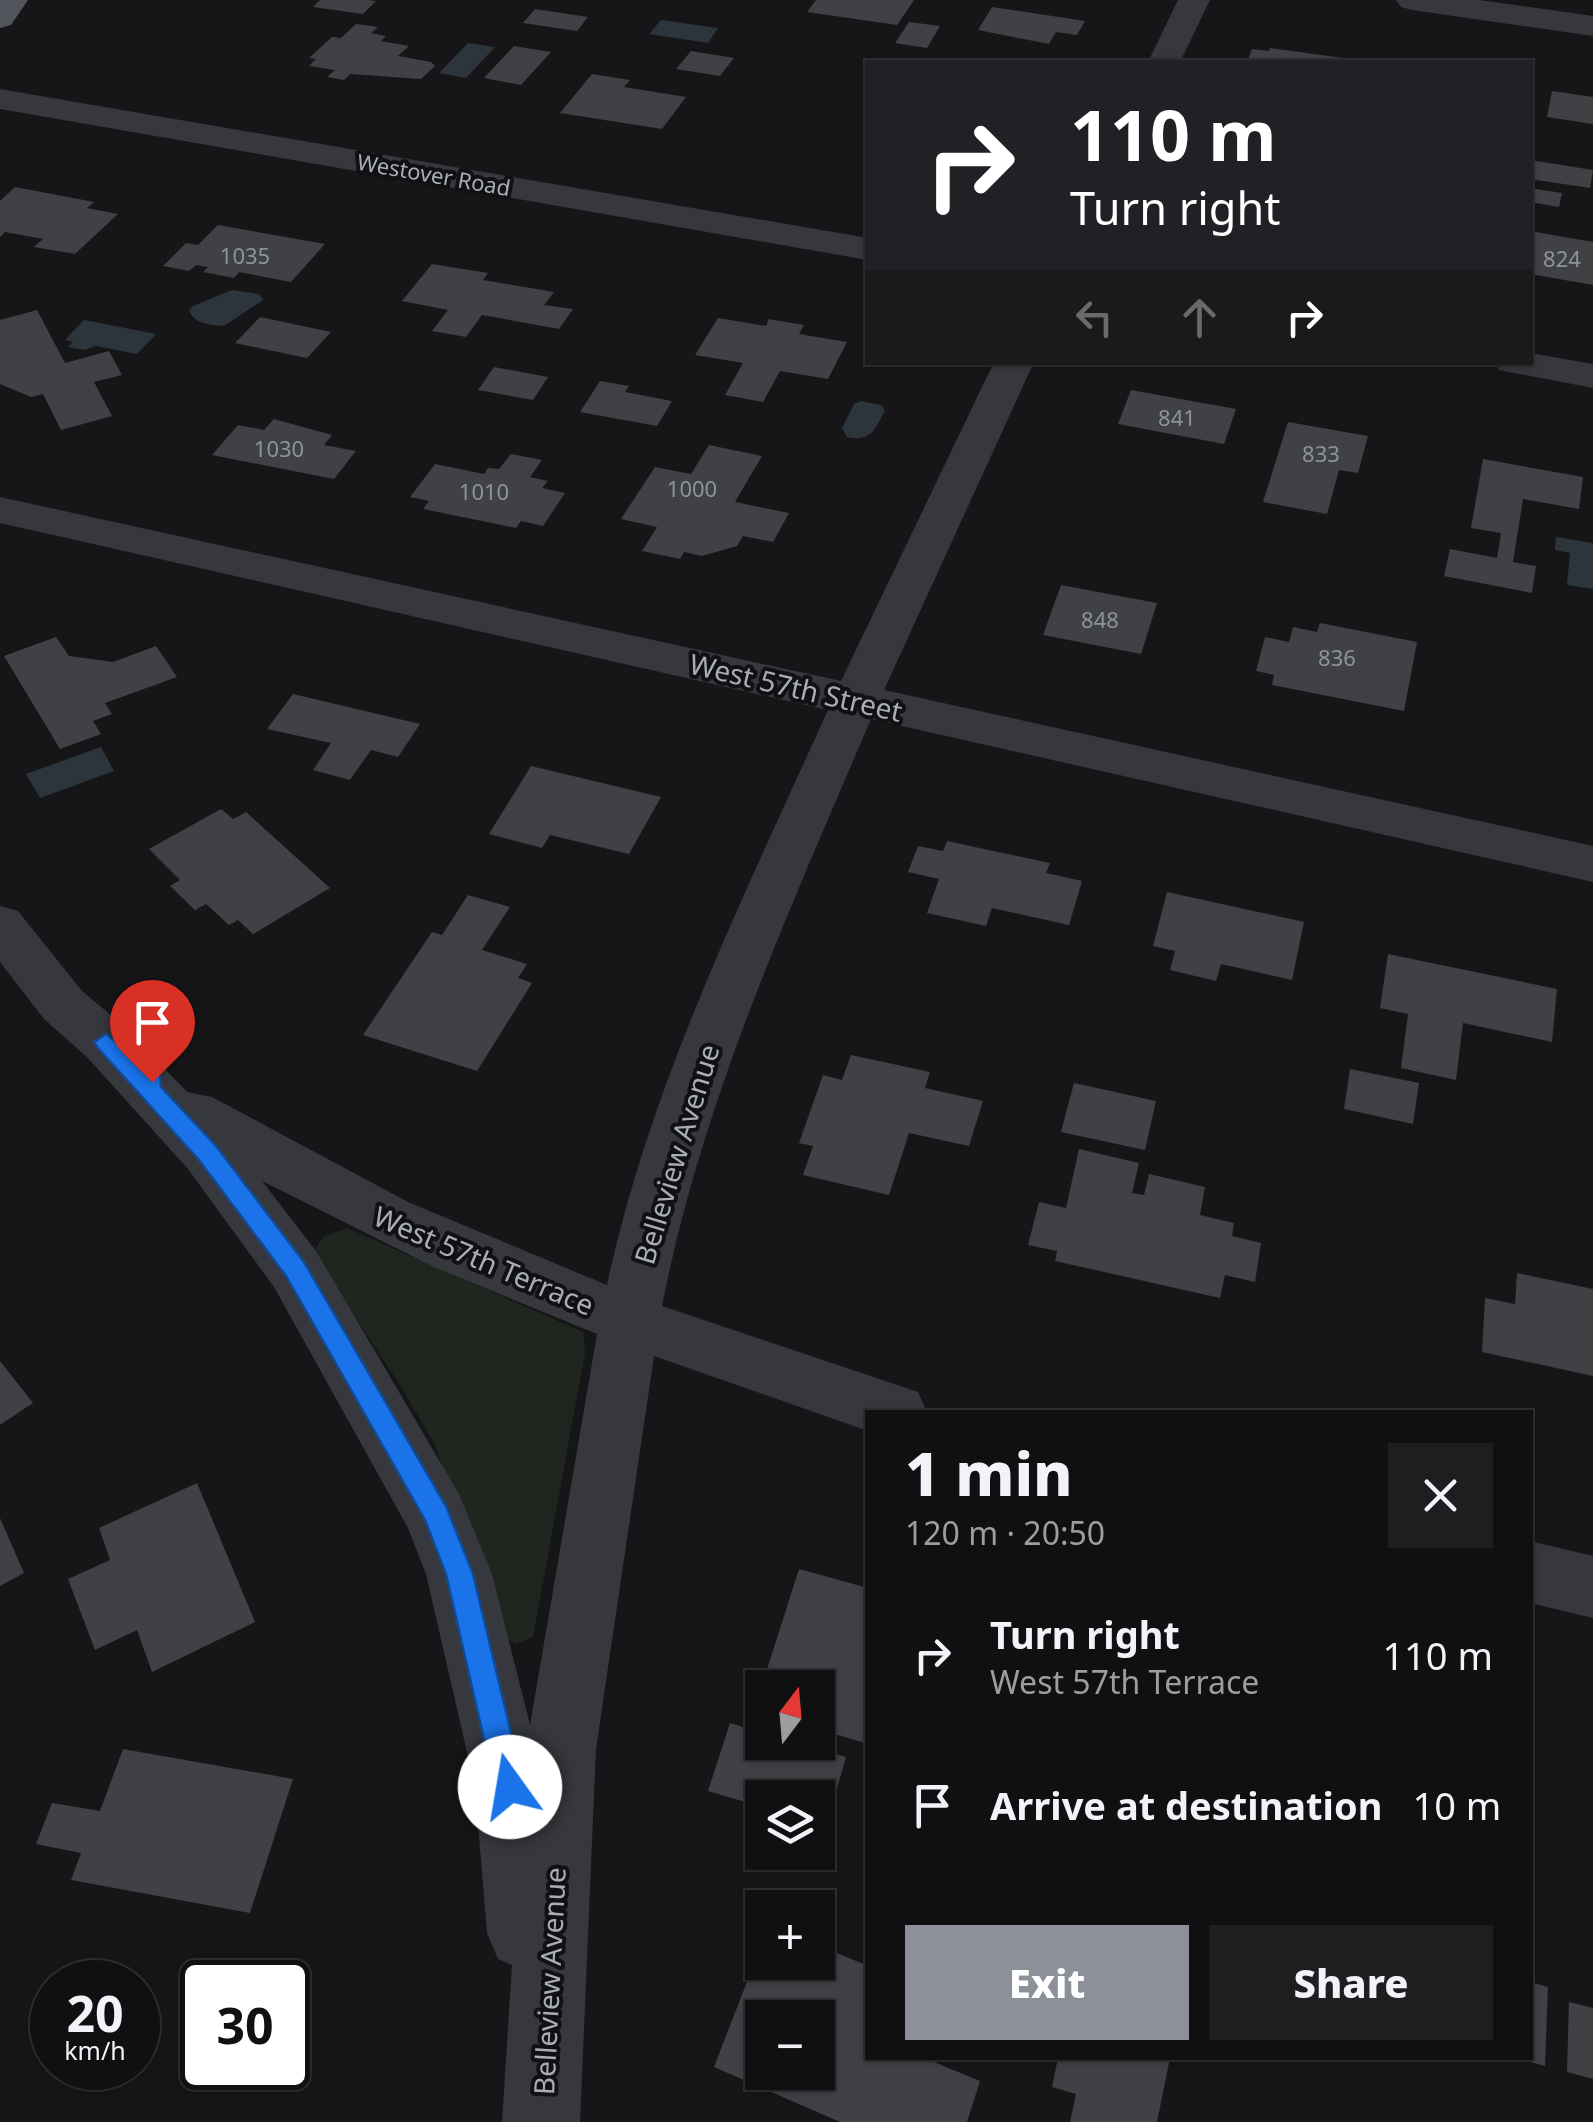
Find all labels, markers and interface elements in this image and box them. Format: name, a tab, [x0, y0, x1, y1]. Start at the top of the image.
text: 110 m	[1070, 86, 1277, 182]
icon: right	[905, 100, 1035, 230]
street label: Westover Road	[355, 146, 513, 202]
text: Turn right	[1070, 177, 1281, 238]
house number: 1035	[220, 240, 270, 270]
house number: 824	[1543, 243, 1581, 273]
icon: left	[1067, 290, 1122, 345]
icon: ahead	[1172, 290, 1227, 345]
icon: right	[1277, 290, 1332, 345]
house number: 841	[1158, 402, 1196, 432]
house number: 1030	[254, 433, 304, 463]
house number: 833	[1302, 438, 1340, 468]
house number: 1000	[667, 473, 717, 503]
house number: 1010	[459, 476, 509, 506]
house number: 848	[1081, 604, 1119, 634]
house number: 836	[1318, 642, 1356, 672]
street label: West 57th Street	[686, 644, 906, 730]
pin	[110, 980, 195, 1083]
icon: arrive	[125, 995, 180, 1050]
street label: Belleview Avenue	[625, 1039, 727, 1269]
street label: West 57th Terrace	[368, 1196, 600, 1324]
text: 1 min	[905, 1432, 1073, 1514]
button: close	[1388, 1443, 1493, 1548]
text: 120 m · 20:50	[905, 1511, 1105, 1554]
text: Turn right	[990, 1608, 1180, 1660]
icon: right	[905, 1628, 960, 1683]
text: 110 m	[1382, 1629, 1493, 1681]
text: West 57th Terrace	[990, 1660, 1259, 1703]
north arrow	[745, 1670, 835, 1760]
map controls	[745, 1670, 835, 2090]
position arrow	[458, 1735, 562, 1839]
icon: arrive	[905, 1778, 960, 1833]
text: Arrive at destination	[990, 1779, 1382, 1831]
text: 10 m	[1412, 1779, 1501, 1831]
button: layers	[745, 1780, 835, 1870]
street label: Belleview Avenue	[524, 1866, 574, 2096]
button: +	[745, 1890, 835, 1980]
button: Exit	[905, 1925, 1189, 2040]
button: Share	[1209, 1925, 1493, 2040]
speed limit sign: 30	[180, 1960, 310, 2090]
text: 20	[66, 1979, 124, 2047]
button: −	[745, 2000, 835, 2090]
text: km/h	[64, 2033, 126, 2067]

